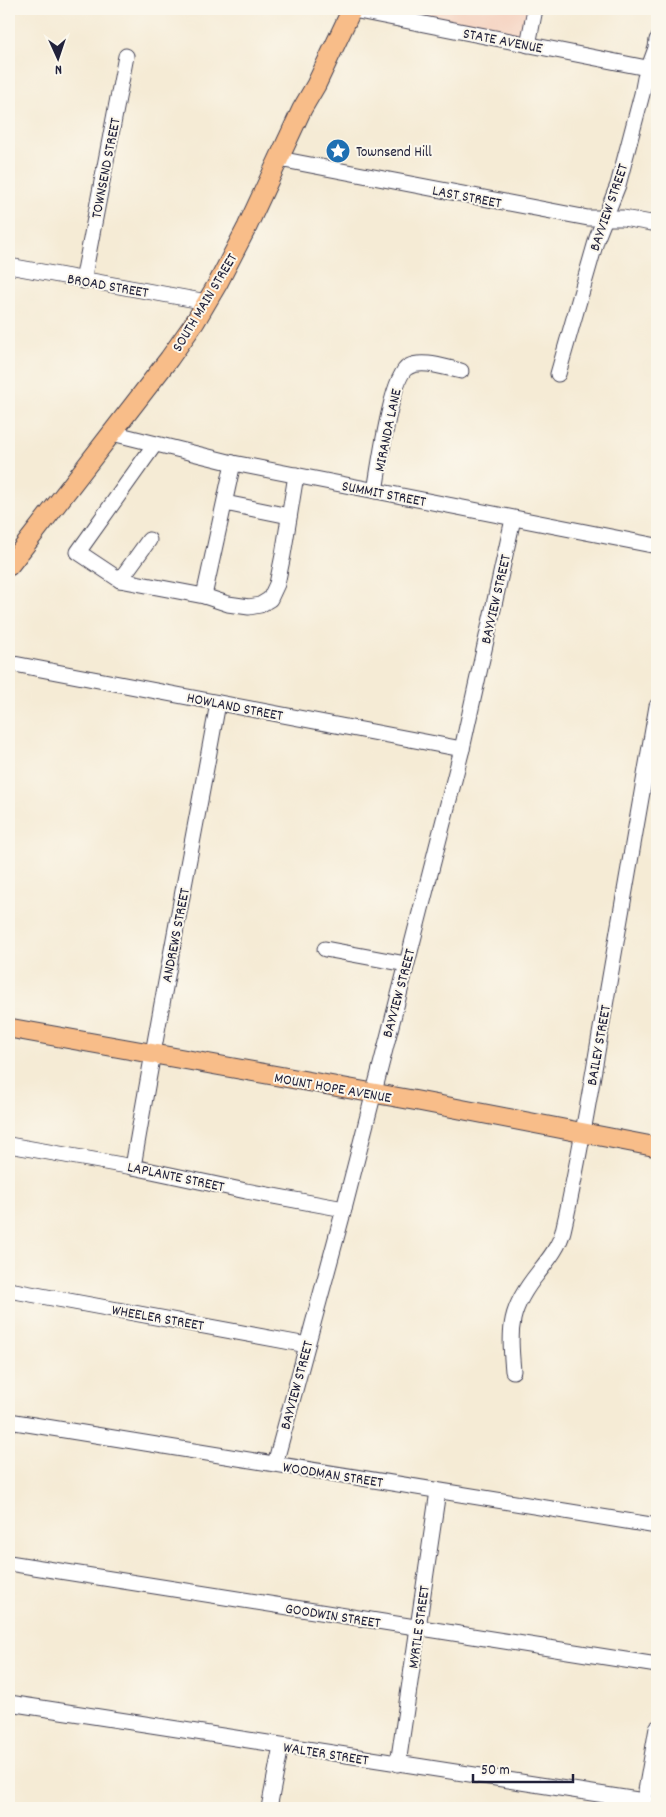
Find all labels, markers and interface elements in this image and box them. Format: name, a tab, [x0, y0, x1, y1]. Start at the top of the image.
street label: STATE AVENUE	[461, 23, 545, 60]
north arrow	[32, 32, 82, 82]
text: N	[55, 59, 63, 79]
street label: TOWNSEND STREET	[86, 116, 128, 221]
place icon: Townsend Hill	[325, 138, 351, 164]
place label: Townsend Hill	[356, 142, 432, 164]
street label: BAYVIEW STREET	[585, 161, 635, 254]
street label: LAST STREET	[430, 180, 503, 215]
street label: SOUTH MAIN STREET	[168, 250, 244, 357]
street label: BROAD STREET	[65, 269, 150, 305]
street label: MIRANDA LANE	[369, 387, 409, 474]
street label: SUMMIT STREET	[340, 476, 427, 514]
street label: BAYVIEW STREET	[476, 553, 518, 646]
street label: HOWLAND STREET	[185, 688, 285, 728]
street label: ANDREWS STREET	[157, 886, 197, 984]
street label: BAYVIEW STREET	[378, 947, 422, 1040]
street label: BAILEY STREET	[582, 1003, 618, 1087]
street label: MOUNT HOPE AVENUE	[272, 1068, 393, 1110]
street label: LAPLANTE STREET	[125, 1157, 226, 1199]
street label: WHEELER STREET	[110, 1300, 205, 1338]
street label: BAYVIEW STREET	[276, 1339, 320, 1432]
street label: WOODMAN STREET	[281, 1457, 384, 1495]
street label: MYRTLE STREET	[403, 1584, 437, 1670]
street label: GOODWIN STREET	[283, 1599, 382, 1635]
street label: WALTER STREET	[281, 1737, 370, 1773]
scale bar	[473, 1752, 574, 1784]
text: 50 m	[481, 1760, 510, 1782]

